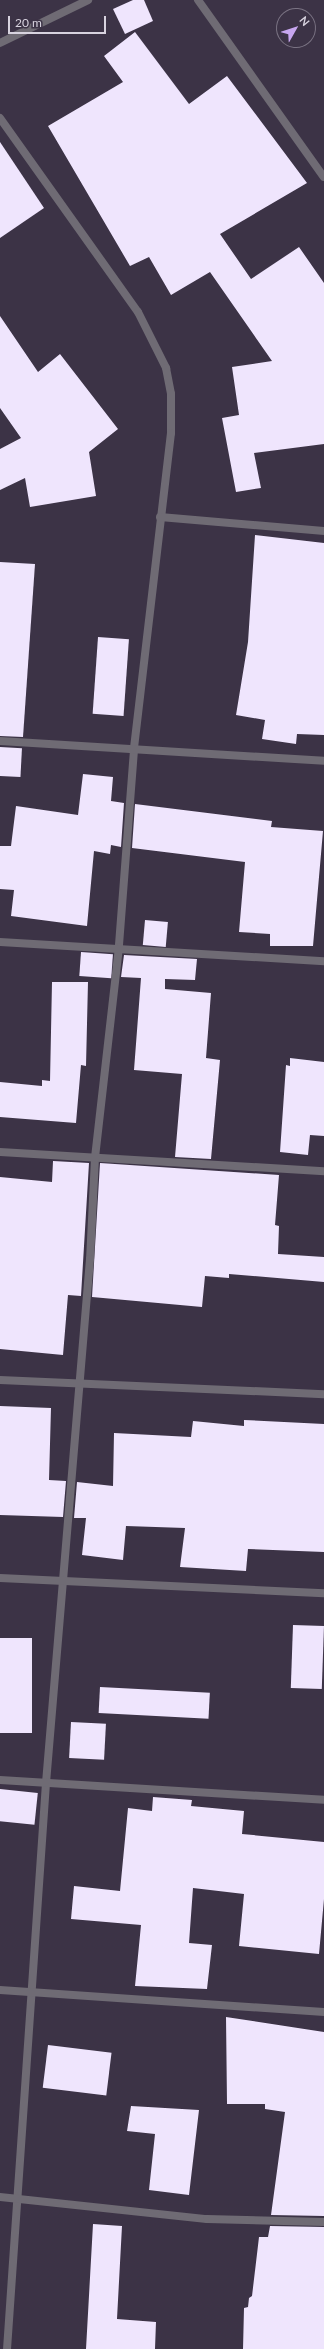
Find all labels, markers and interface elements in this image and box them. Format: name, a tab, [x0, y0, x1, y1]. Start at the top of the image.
scale bar	[10, 8, 108, 34]
north arrow	[276, 8, 316, 48]
text: N	[297, 13, 313, 28]
text: 20 m	[15, 15, 42, 30]

